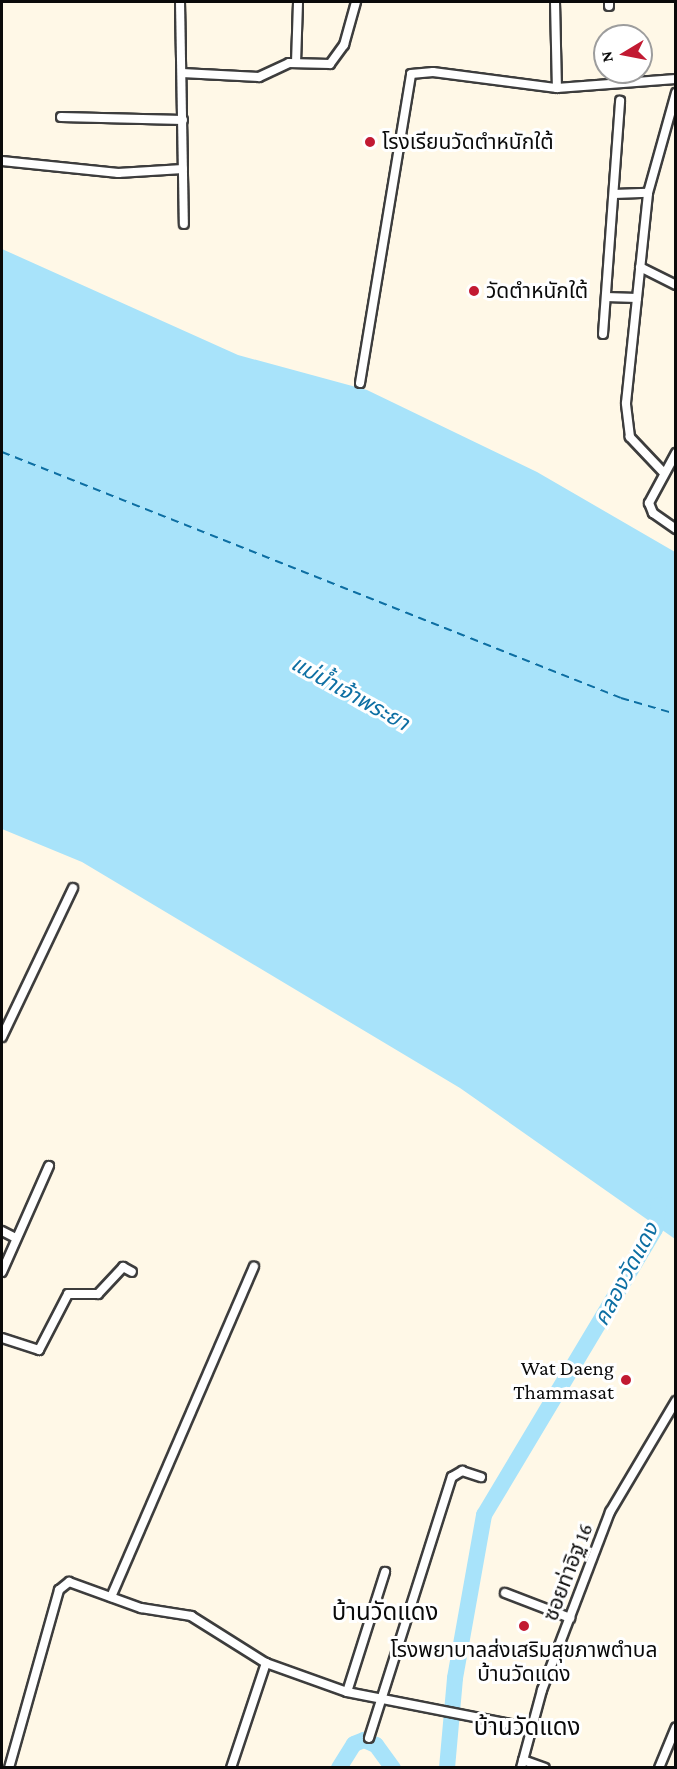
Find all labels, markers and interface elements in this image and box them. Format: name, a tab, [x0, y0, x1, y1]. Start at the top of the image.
north arrow	[593, 24, 653, 84]
text: N	[597, 50, 616, 64]
place label: โรงเรียนวัดตำหนักใต้	[382, 129, 554, 155]
marker: โรงเรียนวัดตำหนักใต้	[363, 135, 377, 149]
place label: วัดตำหนักใต้	[486, 278, 588, 304]
marker: วัดตำหนักใต้	[467, 284, 481, 298]
water label: แม่น้ำเจ้าพระยา	[287, 650, 413, 736]
water label: คลองวัดแดง	[588, 1218, 664, 1330]
place label: Wat Daeng Thammasat	[513, 1355, 614, 1405]
marker: Wat Daeng Thammasat	[619, 1373, 633, 1387]
street label: ซอยท่าอิฐ 16	[538, 1520, 598, 1624]
district label: บ้านวัดแดง	[332, 1598, 438, 1626]
marker: โรงพยาบาลส่งเสริมสุขภาพตำบล บ้านวัดแดง	[515, 1617, 533, 1635]
place label: โรงพยาบาลส่งเสริมสุขภาพตำบล บ้านวัดแดง	[391, 1637, 657, 1687]
district label: บ้านวัดแดง	[474, 1713, 580, 1741]

